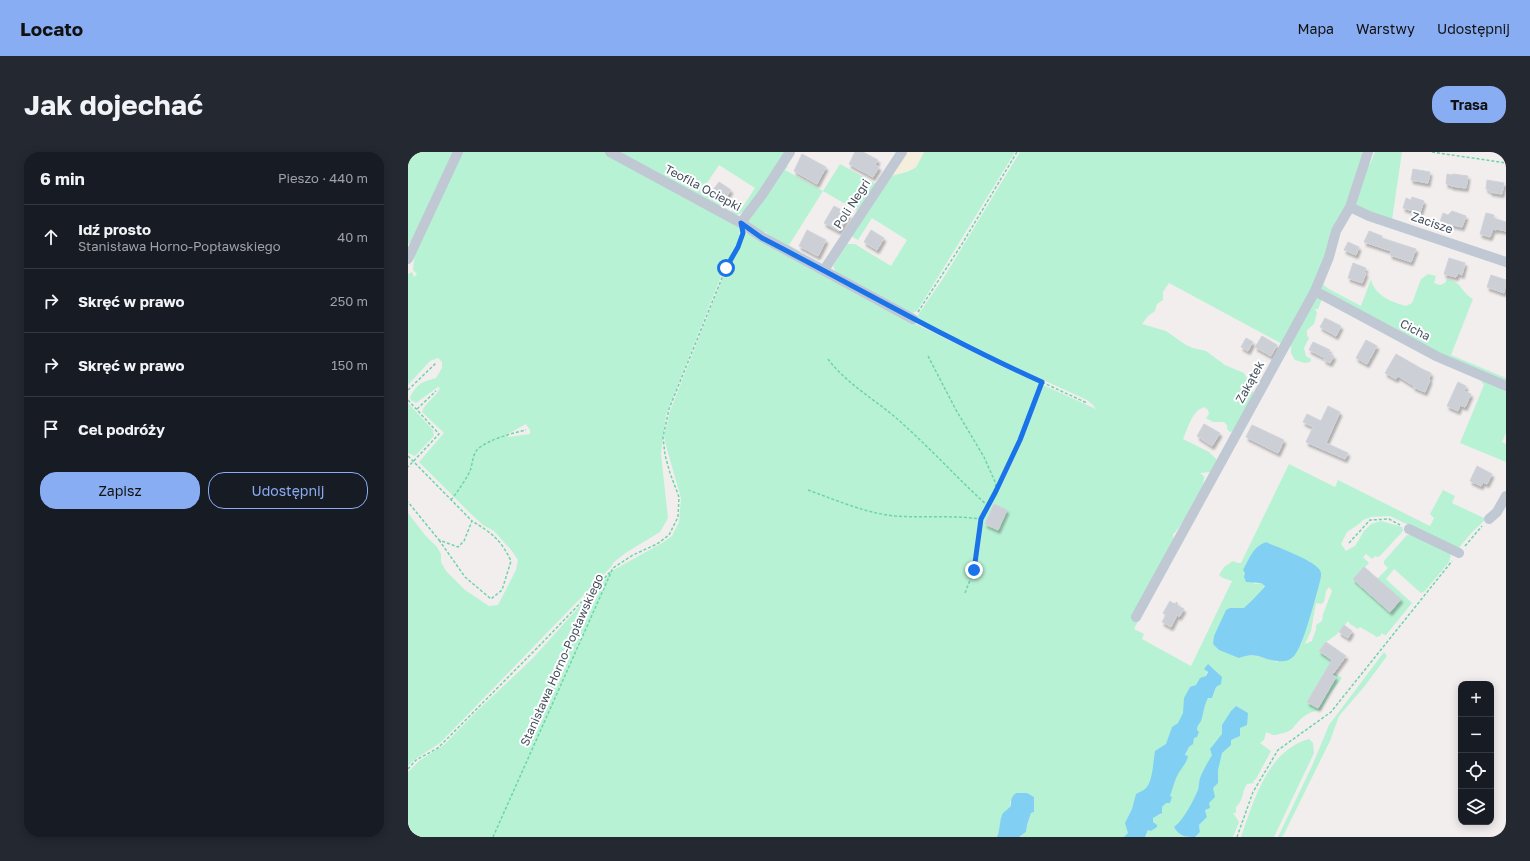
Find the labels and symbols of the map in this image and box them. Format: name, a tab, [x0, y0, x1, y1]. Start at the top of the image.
street label: Teofila Ociepki	[662, 161, 744, 214]
street label: Poli Negri	[830, 176, 873, 231]
street label: Zacisze	[1409, 208, 1455, 237]
route start	[717, 259, 735, 277]
street label: Cicha	[1398, 316, 1433, 344]
street label: Zakątek	[1232, 358, 1267, 405]
route end	[965, 561, 983, 579]
street label: Stanisława Horno-Popławskiego	[517, 571, 606, 748]

